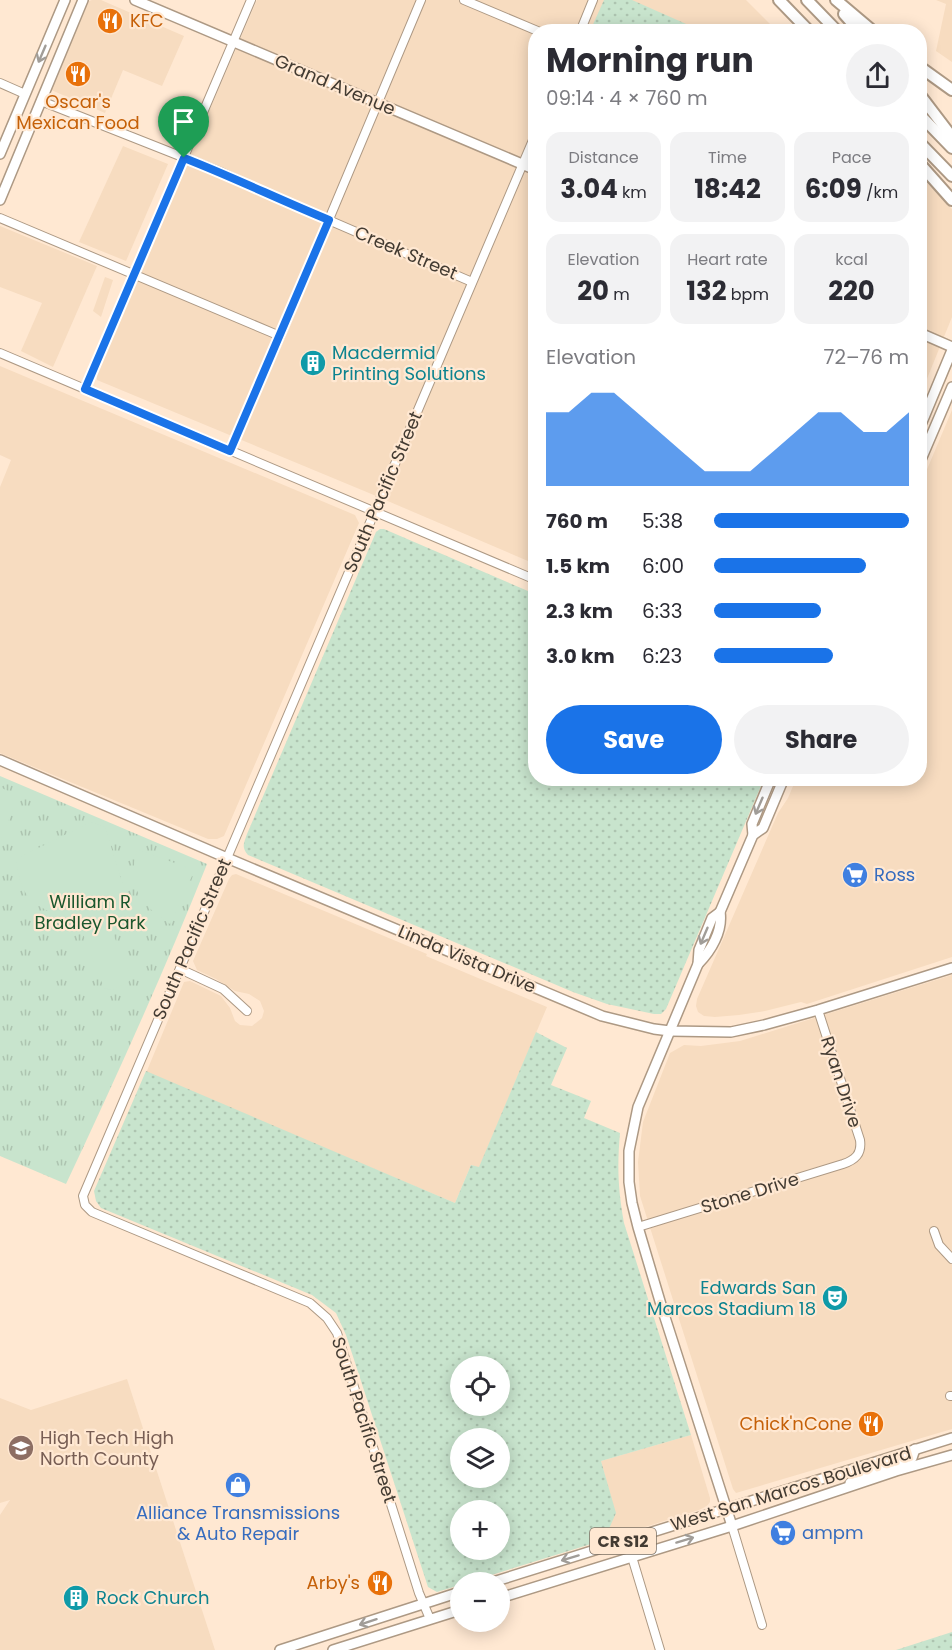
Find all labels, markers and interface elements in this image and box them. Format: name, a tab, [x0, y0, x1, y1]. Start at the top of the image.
restaurant icon: KFC	[95, 6, 125, 36]
place label: KFC	[130, 8, 164, 33]
text: Morning run	[546, 37, 754, 84]
one-way arrow	[36, 44, 48, 62]
button: share	[846, 44, 909, 107]
street label: Grand Avenue	[271, 48, 399, 121]
restaurant icon: Oscar's Mexican Food	[63, 59, 93, 89]
text: 09:14 · 4 × 760 m	[546, 84, 708, 112]
place label: Oscar's Mexican Food	[16, 89, 140, 135]
pin	[158, 96, 209, 158]
icon: arrive	[167, 105, 200, 138]
text: Distance	[568, 146, 639, 169]
text: Time	[708, 146, 747, 169]
text: Pace	[832, 146, 871, 169]
text: 3.04	[560, 171, 618, 207]
text: 18:42	[694, 171, 761, 207]
text: 6:09	[805, 171, 862, 207]
text: km	[618, 181, 647, 204]
text: /km	[862, 181, 898, 204]
street label: Creek Street	[351, 220, 462, 285]
text: Elevation	[567, 248, 640, 271]
text: Heart rate	[687, 248, 768, 271]
text: kcal	[835, 248, 868, 271]
text: 20	[577, 273, 609, 309]
text: 132	[686, 273, 726, 309]
text: 220	[828, 273, 875, 309]
text: m	[609, 283, 630, 306]
text: bpm	[726, 283, 769, 306]
place label: Macdermid Printing Solutions	[332, 340, 486, 386]
text: Elevation	[546, 343, 636, 371]
text: 72–76 m	[823, 343, 909, 371]
building icon: Macdermid Printing Solutions	[298, 348, 328, 378]
street label: South Pacific Street	[337, 407, 428, 576]
text: 760 m	[546, 507, 608, 535]
text: 5:38	[642, 507, 683, 535]
text: 1.5 km	[546, 552, 610, 580]
text: 6:00	[642, 552, 684, 580]
text: 2.3 km	[546, 597, 613, 625]
text: 6:33	[642, 597, 683, 625]
text: 3.0 km	[546, 642, 615, 670]
text: 6:23	[642, 642, 682, 670]
button: Save	[546, 705, 722, 774]
button: Share	[734, 705, 909, 774]
one-way arrow	[753, 797, 764, 815]
street label: South Pacific Street	[146, 854, 237, 1023]
supermarket icon: Ross	[840, 860, 870, 890]
place label: Ross	[874, 862, 915, 887]
park label: William R Bradley Park	[34, 889, 146, 935]
street label: Linda Vista Drive	[394, 918, 540, 999]
one-way arrow	[698, 926, 709, 944]
street label: Ryan Drive	[815, 1033, 868, 1131]
street label: Stone Drive	[698, 1166, 802, 1219]
place label: Edwards San Marcos Stadium 18	[647, 1275, 816, 1321]
theatre icon: Edwards San Marcos Stadium 18	[820, 1283, 850, 1313]
street label: South Pacific Street	[326, 1334, 403, 1506]
map controls	[450, 1356, 510, 1632]
button: locate	[450, 1356, 510, 1416]
restaurant icon: Chick'nCone	[856, 1409, 886, 1439]
place label: Chick'nCone	[739, 1411, 852, 1436]
place label: High Tech High North County	[40, 1425, 174, 1471]
button: layers	[450, 1428, 510, 1488]
school or university icon: High Tech High North County	[6, 1433, 36, 1463]
street label: West San Marcos Boulevard	[667, 1440, 914, 1537]
shop icon: Alliance Transmissions & Auto Repair	[223, 1470, 253, 1500]
place label: Alliance Transmissions & Auto Repair	[136, 1500, 340, 1546]
button: +	[450, 1500, 510, 1560]
supermarket icon: ampm	[768, 1518, 798, 1548]
place label: ampm	[802, 1520, 863, 1545]
road number: CR S12	[590, 1528, 656, 1554]
one-way arrow	[675, 1534, 694, 1545]
one-way arrow	[561, 1553, 580, 1564]
restaurant icon: Arby's	[365, 1568, 395, 1598]
place label: Arby's	[307, 1570, 360, 1595]
button: −	[450, 1572, 510, 1632]
building icon: Rock Church	[61, 1583, 91, 1613]
place label: Rock Church	[96, 1585, 210, 1610]
one-way arrow	[359, 1617, 378, 1628]

